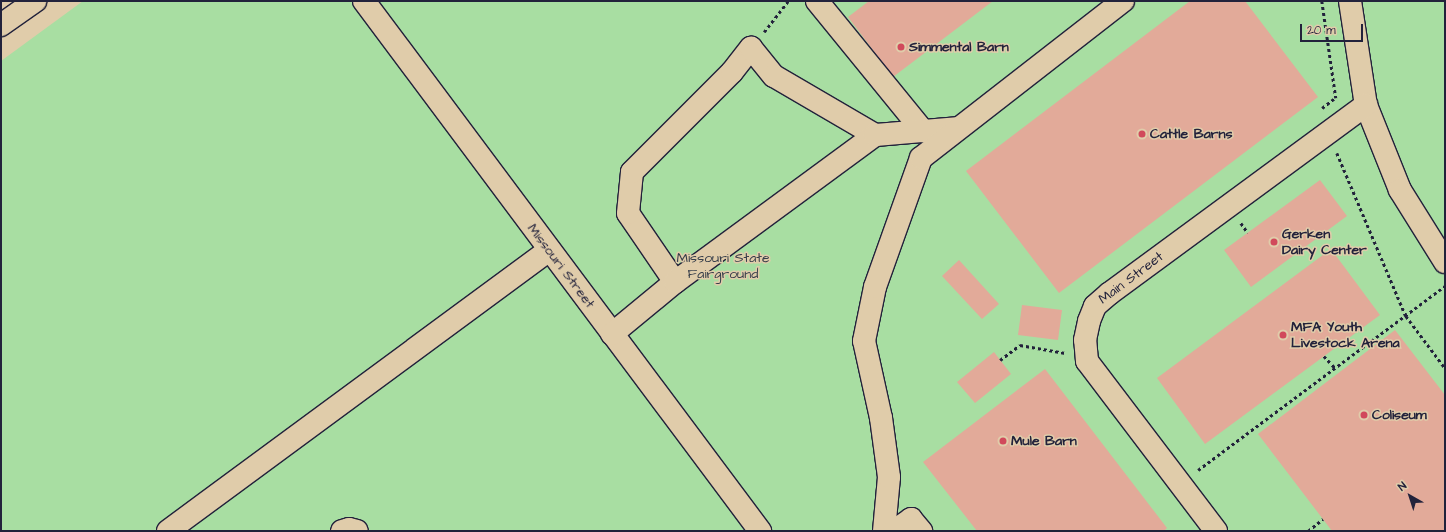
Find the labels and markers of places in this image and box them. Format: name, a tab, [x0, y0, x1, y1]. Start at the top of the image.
place label: Simmental Barn	[909, 39, 1009, 55]
marker: Simmental Barn	[896, 42, 906, 52]
place label: Cattle Barns	[1150, 126, 1233, 142]
marker: Cattle Barns	[1137, 129, 1147, 139]
place label: Gerken Dairy Center	[1282, 226, 1367, 258]
marker: Gerken Dairy Center	[1269, 237, 1279, 247]
place label: MFA Youth Livestock Arena	[1291, 319, 1400, 352]
marker: MFA Youth Livestock Arena	[1278, 330, 1288, 340]
place label: Coliseum	[1372, 407, 1427, 423]
marker: Coliseum	[1359, 410, 1369, 420]
place label: Mule Barn	[1011, 433, 1077, 449]
marker: Mule Barn	[998, 436, 1008, 446]

